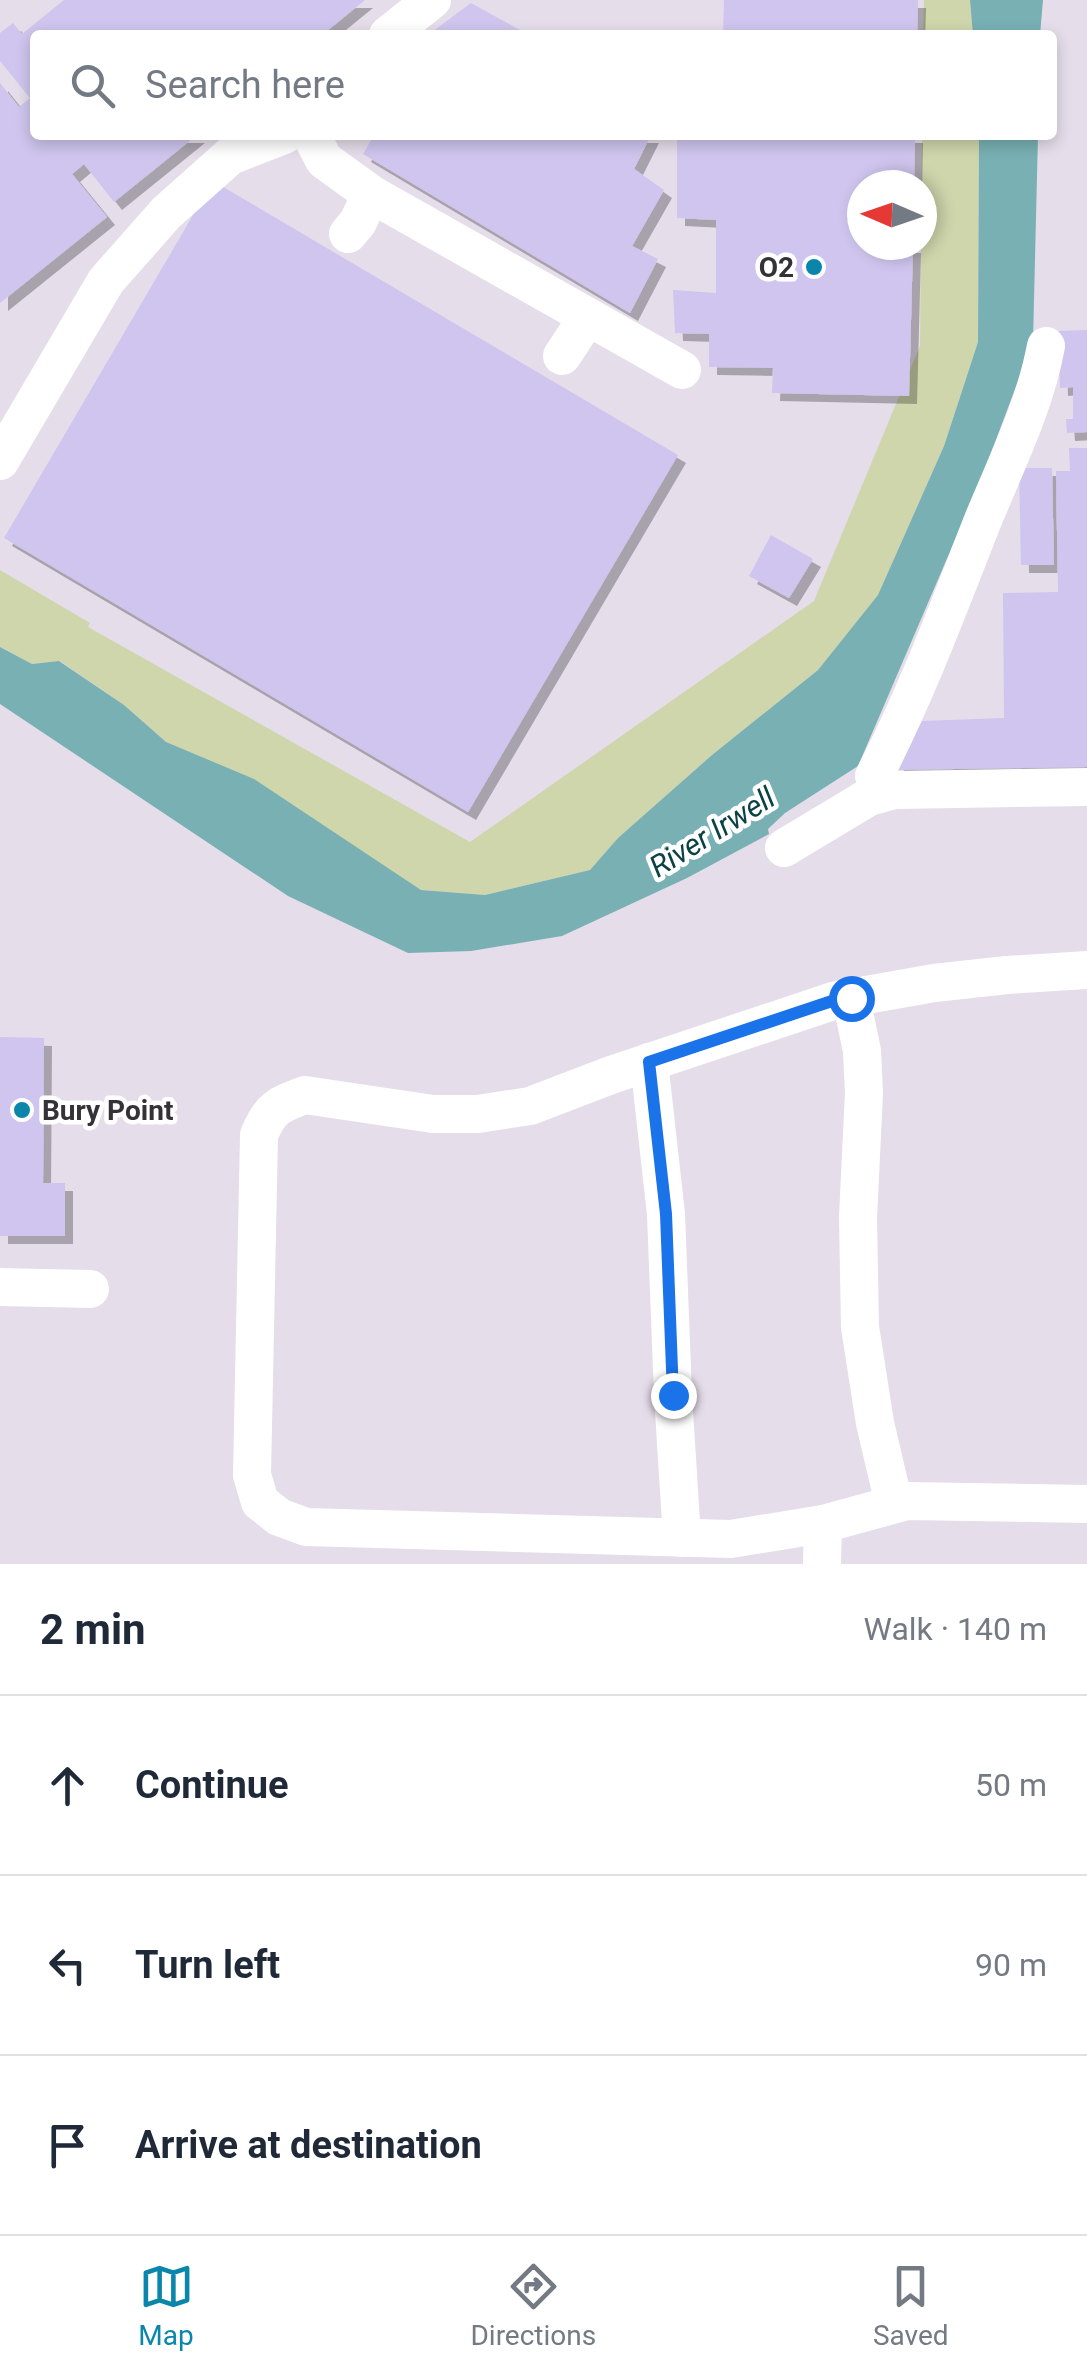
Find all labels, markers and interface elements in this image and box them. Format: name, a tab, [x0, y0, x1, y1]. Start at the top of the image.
search box	[30, 30, 1057, 140]
icon: search	[65, 58, 120, 113]
text: Search here	[145, 63, 345, 107]
north arrow	[847, 170, 937, 260]
place label: O2	[759, 251, 794, 284]
marker: O2	[803, 256, 825, 278]
water label: River Irwell	[643, 779, 782, 884]
route start	[829, 976, 875, 1022]
place label: Bury Point	[42, 1094, 173, 1127]
marker: Bury Point	[11, 1099, 33, 1121]
route end	[651, 1373, 697, 1419]
text: 2 min	[40, 1605, 146, 1654]
text: Walk · 140 m	[864, 1610, 1047, 1648]
icon: ahead	[40, 1758, 95, 1813]
text: Continue	[135, 1763, 289, 1807]
text: 50 m	[975, 1766, 1047, 1804]
icon: left	[40, 1938, 95, 1993]
text: Turn left	[135, 1943, 280, 1987]
text: 90 m	[975, 1946, 1047, 1984]
icon: arrive	[40, 2118, 95, 2173]
text: Arrive at destination	[135, 2123, 482, 2167]
tab: Map	[138, 2259, 194, 2352]
tab: Directions	[470, 2259, 596, 2352]
tab: Saved	[873, 2259, 949, 2352]

